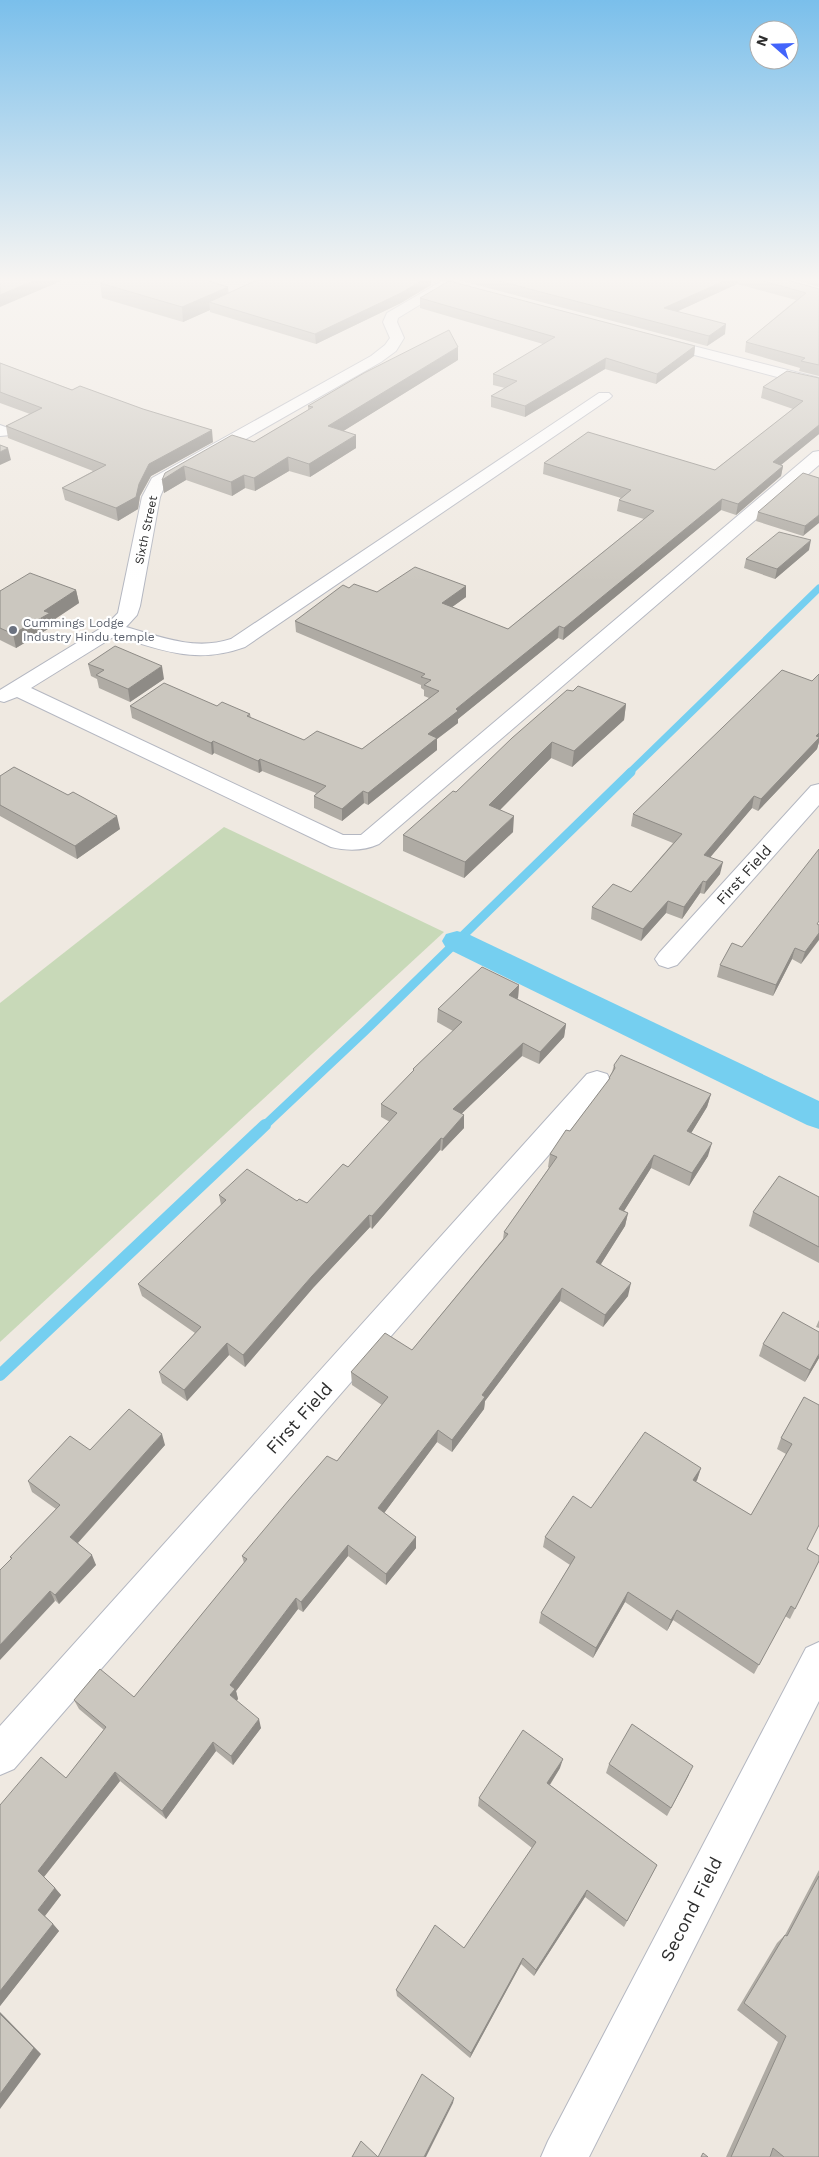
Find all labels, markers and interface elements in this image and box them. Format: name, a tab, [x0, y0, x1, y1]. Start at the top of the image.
north arrow	[749, 20, 799, 70]
text: N	[752, 33, 771, 48]
street label: Sixth Street	[132, 494, 160, 566]
place label: Cummings Lodge Industry Hindu temple	[23, 616, 155, 644]
marker: Cummings Lodge Industry Hindu temple	[7, 624, 19, 636]
street label: First Field	[713, 841, 775, 909]
street label: First Field	[261, 1378, 337, 1458]
street label: Second Field	[656, 1853, 726, 1965]

